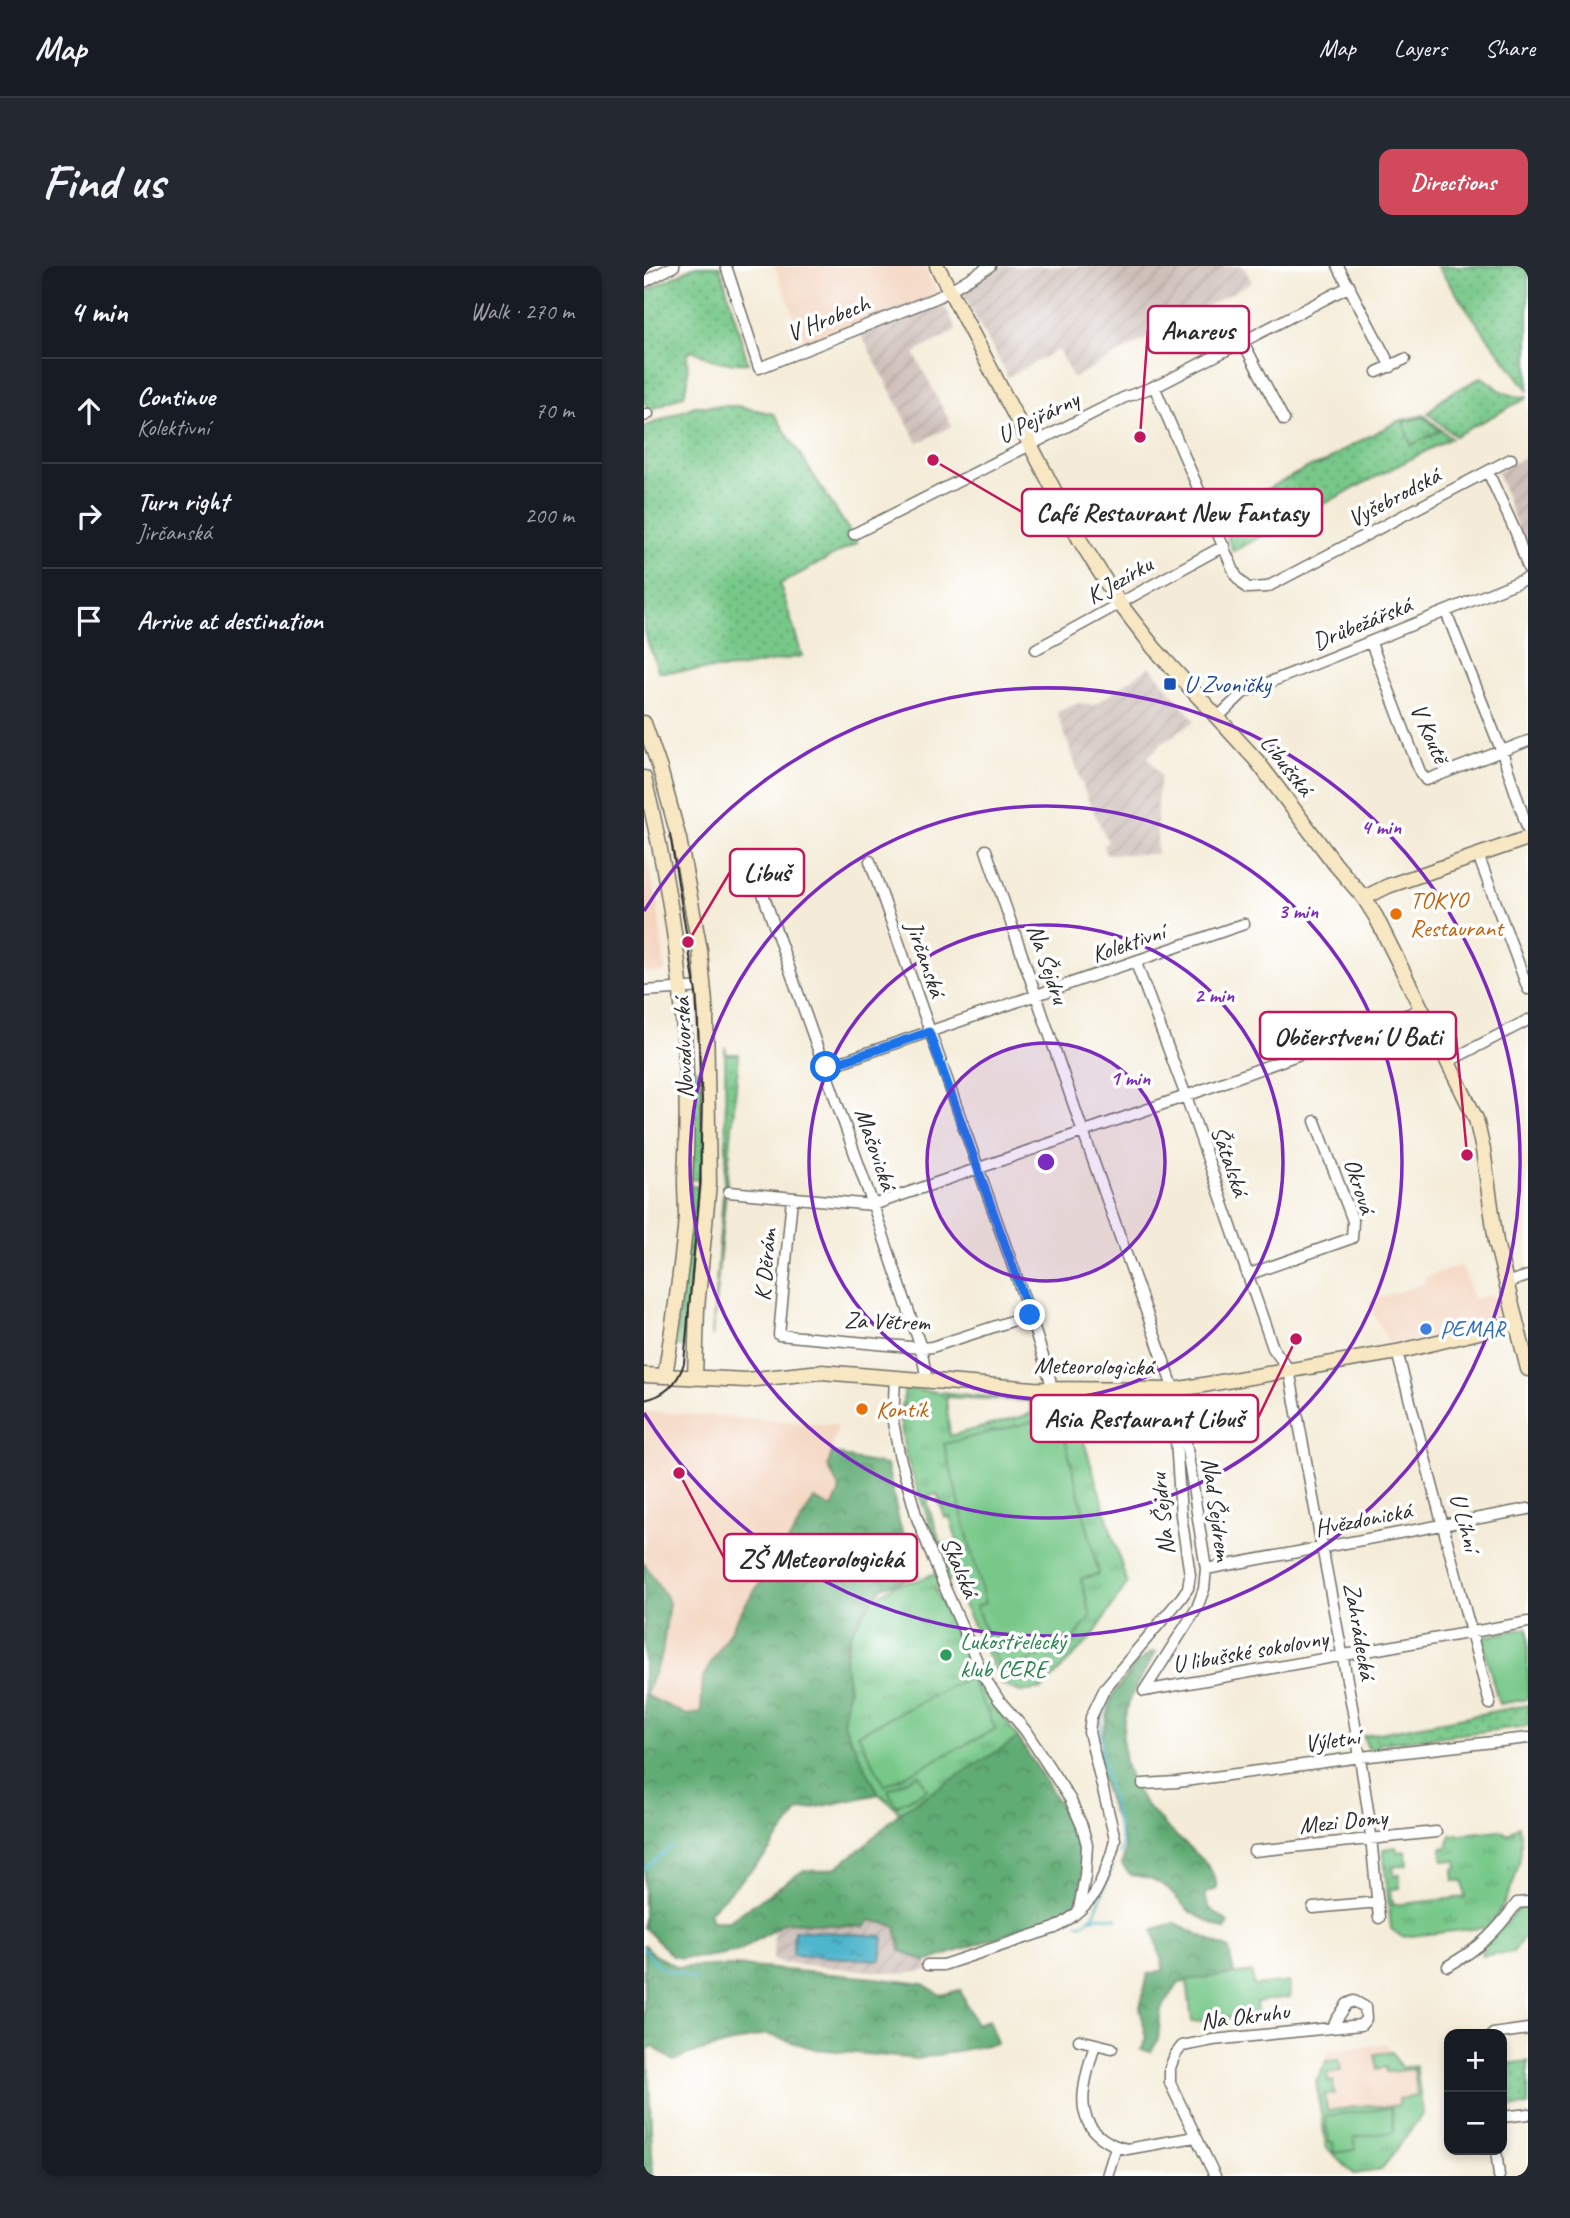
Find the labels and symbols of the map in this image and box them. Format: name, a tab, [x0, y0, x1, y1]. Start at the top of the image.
street label: V Hrobech	[782, 287, 875, 348]
callout: Anareus	[1148, 306, 1249, 353]
text: Anareus	[1161, 314, 1238, 347]
street label: U Pejřárny	[992, 383, 1085, 450]
street label: Vyšebrodská	[1343, 459, 1448, 534]
callout: Café Restaurant New Fantasy	[1022, 489, 1322, 536]
text: Café Restaurant New Fantasy	[1036, 496, 1311, 529]
street label: K Jezírku	[1081, 548, 1159, 611]
street label: Drůbežářská	[1308, 589, 1418, 656]
place label: U Zvoničky	[1184, 669, 1272, 699]
marker: U Zvoničky	[1162, 676, 1178, 692]
street label: V Koutě	[1404, 699, 1458, 770]
street label: Libušská	[1254, 728, 1322, 804]
text: 4 min	[1361, 814, 1401, 840]
callout: Libuš	[730, 849, 804, 896]
text: Libuš	[744, 856, 794, 889]
place label: TOKYO Restaurant	[1410, 885, 1505, 943]
text: 3 min	[1278, 898, 1318, 924]
marker: TOKYO Restaurant	[1388, 906, 1404, 922]
street label: Kolektivní	[1087, 915, 1173, 969]
street label: Jirčanská	[899, 916, 954, 1003]
street label: Na Šejdru	[1020, 920, 1076, 1010]
text: 2 min	[1194, 982, 1234, 1008]
street label: Novodvorská	[666, 994, 700, 1099]
callout: Občerstvení U Bati	[1260, 1012, 1456, 1059]
text: Občerstvení U Bati	[1274, 1020, 1445, 1053]
route start	[810, 1051, 841, 1082]
text: 1 min	[1110, 1065, 1150, 1091]
street label: Mašovická	[848, 1104, 905, 1196]
street label: Šátalská	[1204, 1122, 1257, 1202]
centre of rings	[1034, 1150, 1058, 1174]
street label: Okrová	[1337, 1155, 1384, 1220]
street label: K Děrám	[747, 1225, 783, 1302]
route end	[1014, 1299, 1045, 1330]
street label: Za Větrem	[844, 1305, 931, 1338]
place label: PEMAR	[1440, 1314, 1507, 1344]
marker: PEMAR	[1418, 1321, 1434, 1337]
street label: Meteorologická	[1034, 1350, 1157, 1382]
place label: Kontík	[876, 1394, 929, 1424]
callout: Asia Restaurant Libuš	[1031, 1395, 1258, 1442]
marker: Kontík	[854, 1401, 870, 1417]
text: Asia Restaurant Libuš	[1044, 1402, 1248, 1435]
street label: Nad Šejdrem	[1195, 1456, 1239, 1565]
street label: Na Šejdru	[1143, 1470, 1181, 1556]
street label: U Líhní	[1443, 1490, 1488, 1558]
street label: Hvězdonická	[1312, 1494, 1416, 1543]
street label: Skalská	[934, 1532, 987, 1604]
callout: ZŠ Meteorologická	[724, 1534, 917, 1581]
text: ZŠ Meteorologická	[739, 1542, 906, 1575]
street label: Zahrádecká	[1337, 1580, 1384, 1684]
street label: U libušské sokolovny	[1170, 1622, 1332, 1679]
place label: Lukostřelecký klub CERE	[960, 1626, 1068, 1684]
marker: Lukostřelecký klub CERE	[938, 1647, 954, 1663]
street label: Výletní	[1303, 1721, 1366, 1759]
street label: Mezi Domy	[1298, 1801, 1390, 1841]
street label: Na Okruhu	[1199, 1995, 1293, 2036]

